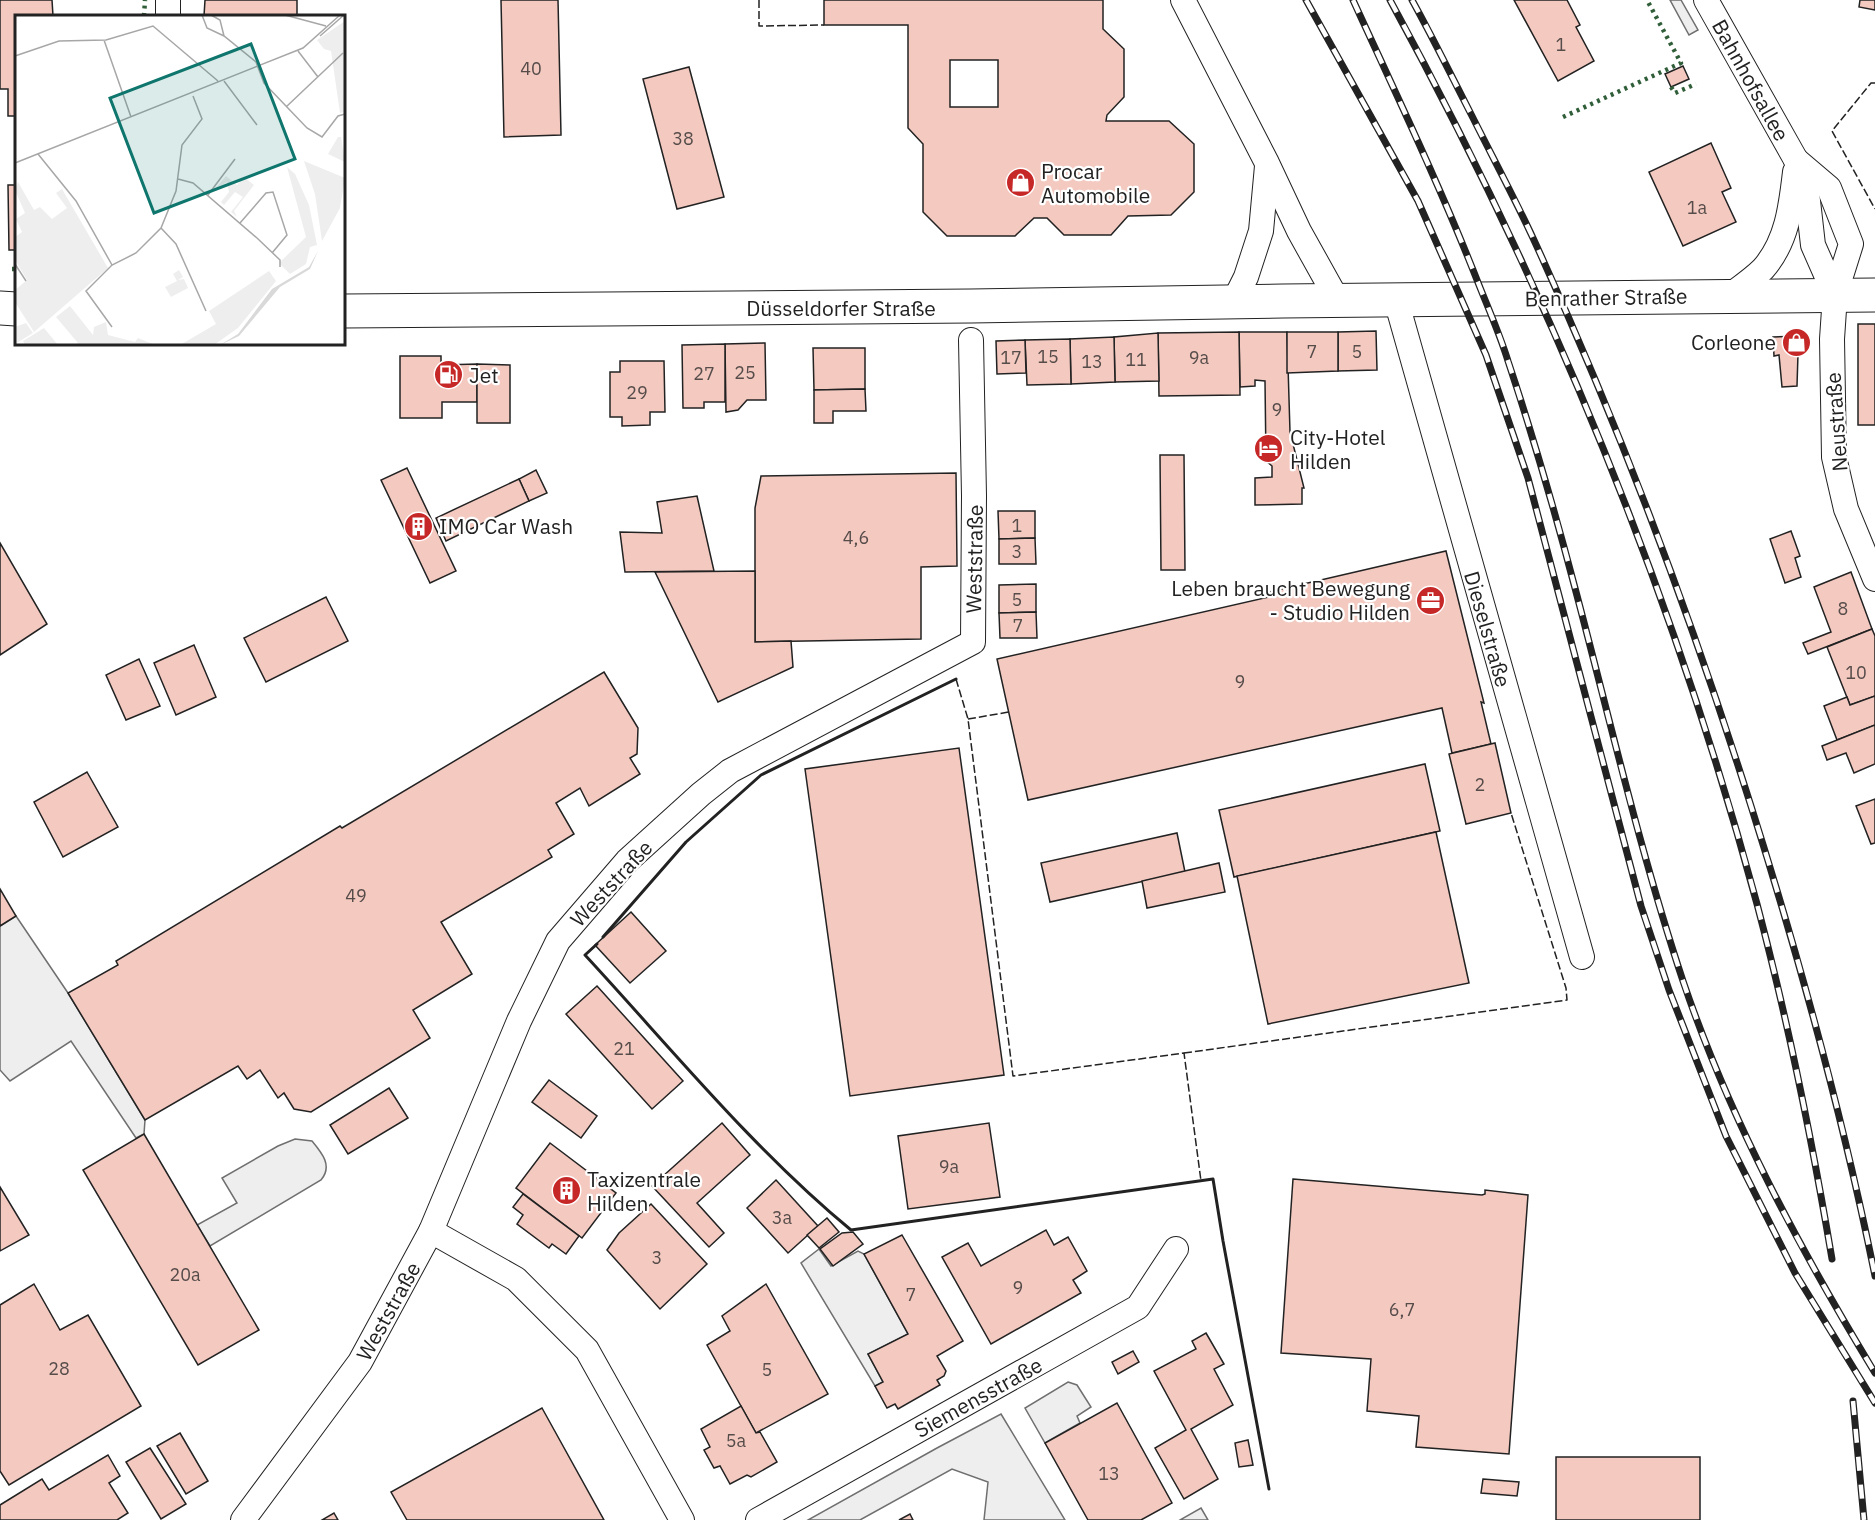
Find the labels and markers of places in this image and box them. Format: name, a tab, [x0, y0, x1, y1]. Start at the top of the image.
place label: Procar Automobile	[1041, 157, 1150, 209]
shop icon: Procar Automobile	[1004, 167, 1036, 199]
shop icon: Corleone	[1781, 326, 1813, 358]
place label: Corleone	[1691, 328, 1776, 356]
fuel station icon: Jet	[432, 359, 464, 391]
place label: Jet	[469, 361, 499, 389]
place label: City-Hotel Hilden	[1290, 423, 1386, 475]
hotel icon: City-Hotel Hilden	[1253, 433, 1285, 465]
building icon: IMO Car Wash	[402, 510, 434, 542]
place label: IMO Car Wash	[439, 512, 573, 540]
place label: Leben braucht Bewegung - Studio Hilden	[1171, 574, 1410, 626]
office icon: Leben braucht Bewegung - Studio Hilden	[1415, 584, 1447, 616]
place label: Taxizentrale Hilden	[587, 1165, 701, 1217]
building icon: Taxizentrale Hilden	[550, 1175, 582, 1207]

